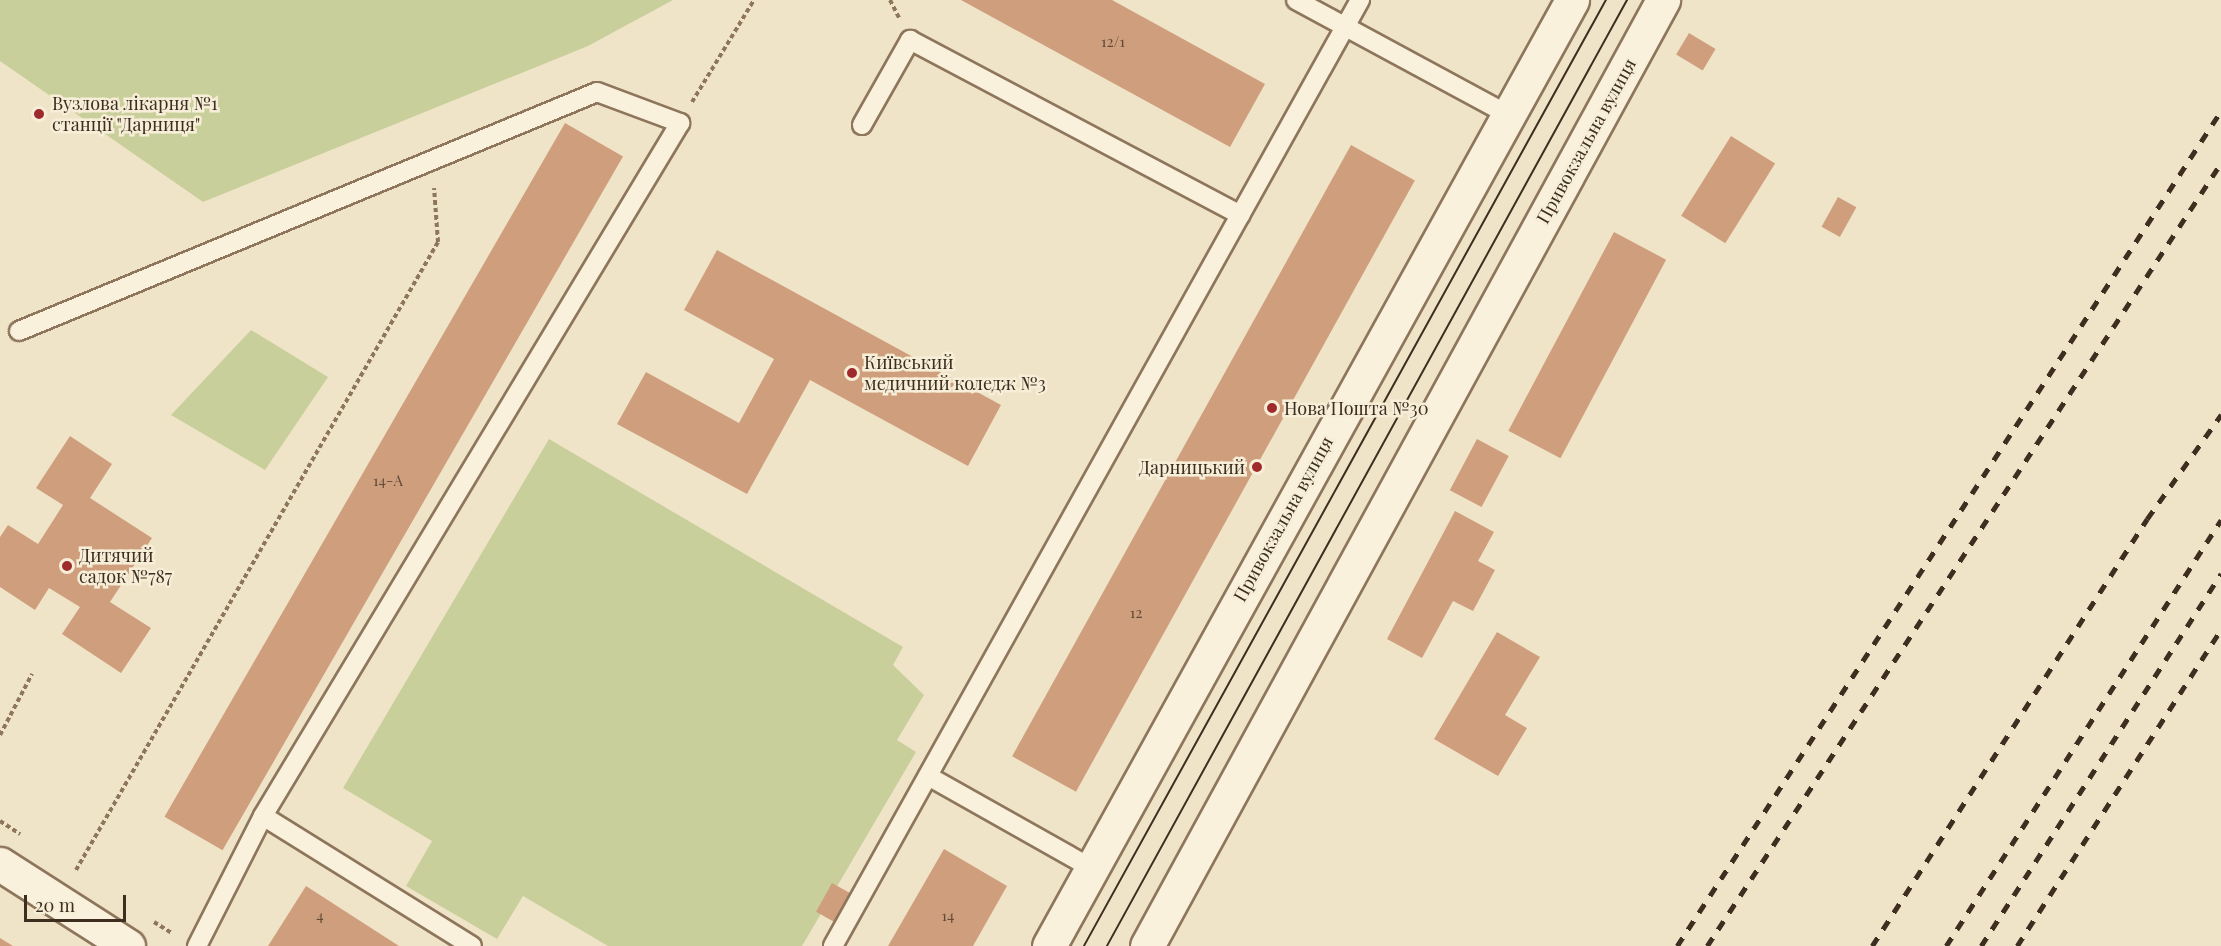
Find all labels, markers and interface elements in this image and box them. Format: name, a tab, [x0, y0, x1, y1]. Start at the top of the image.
house number: 12/1	[1101, 33, 1125, 51]
street label: Привокзальна вулиця	[1532, 55, 1640, 227]
place label: Вузлова лікарня №1 станції "Дарниця"	[52, 93, 218, 136]
marker: Вузлова лікарня №1 станції "Дарниця"	[30, 105, 48, 123]
place label: Київський медичний коледж №3	[864, 352, 1046, 394]
marker: Київський медичний коледж №3	[845, 366, 859, 380]
place label: Нова Пошта №30	[1284, 397, 1429, 419]
marker: Нова Пошта №30	[1265, 401, 1279, 415]
street label: Привокзальна вулиця	[1229, 433, 1337, 605]
place label: Дарницький	[1139, 456, 1245, 478]
marker: Дарницький	[1250, 460, 1264, 474]
house number: 14-А	[373, 472, 403, 490]
place label: Дитячий садок №787	[79, 545, 172, 588]
marker: Дитячий садок №787	[60, 559, 74, 573]
house number: 12	[1130, 604, 1142, 622]
scale bar	[27, 883, 129, 921]
text: 20 m	[35, 893, 75, 917]
house number: 4	[316, 907, 324, 925]
house number: 14	[942, 907, 954, 925]

